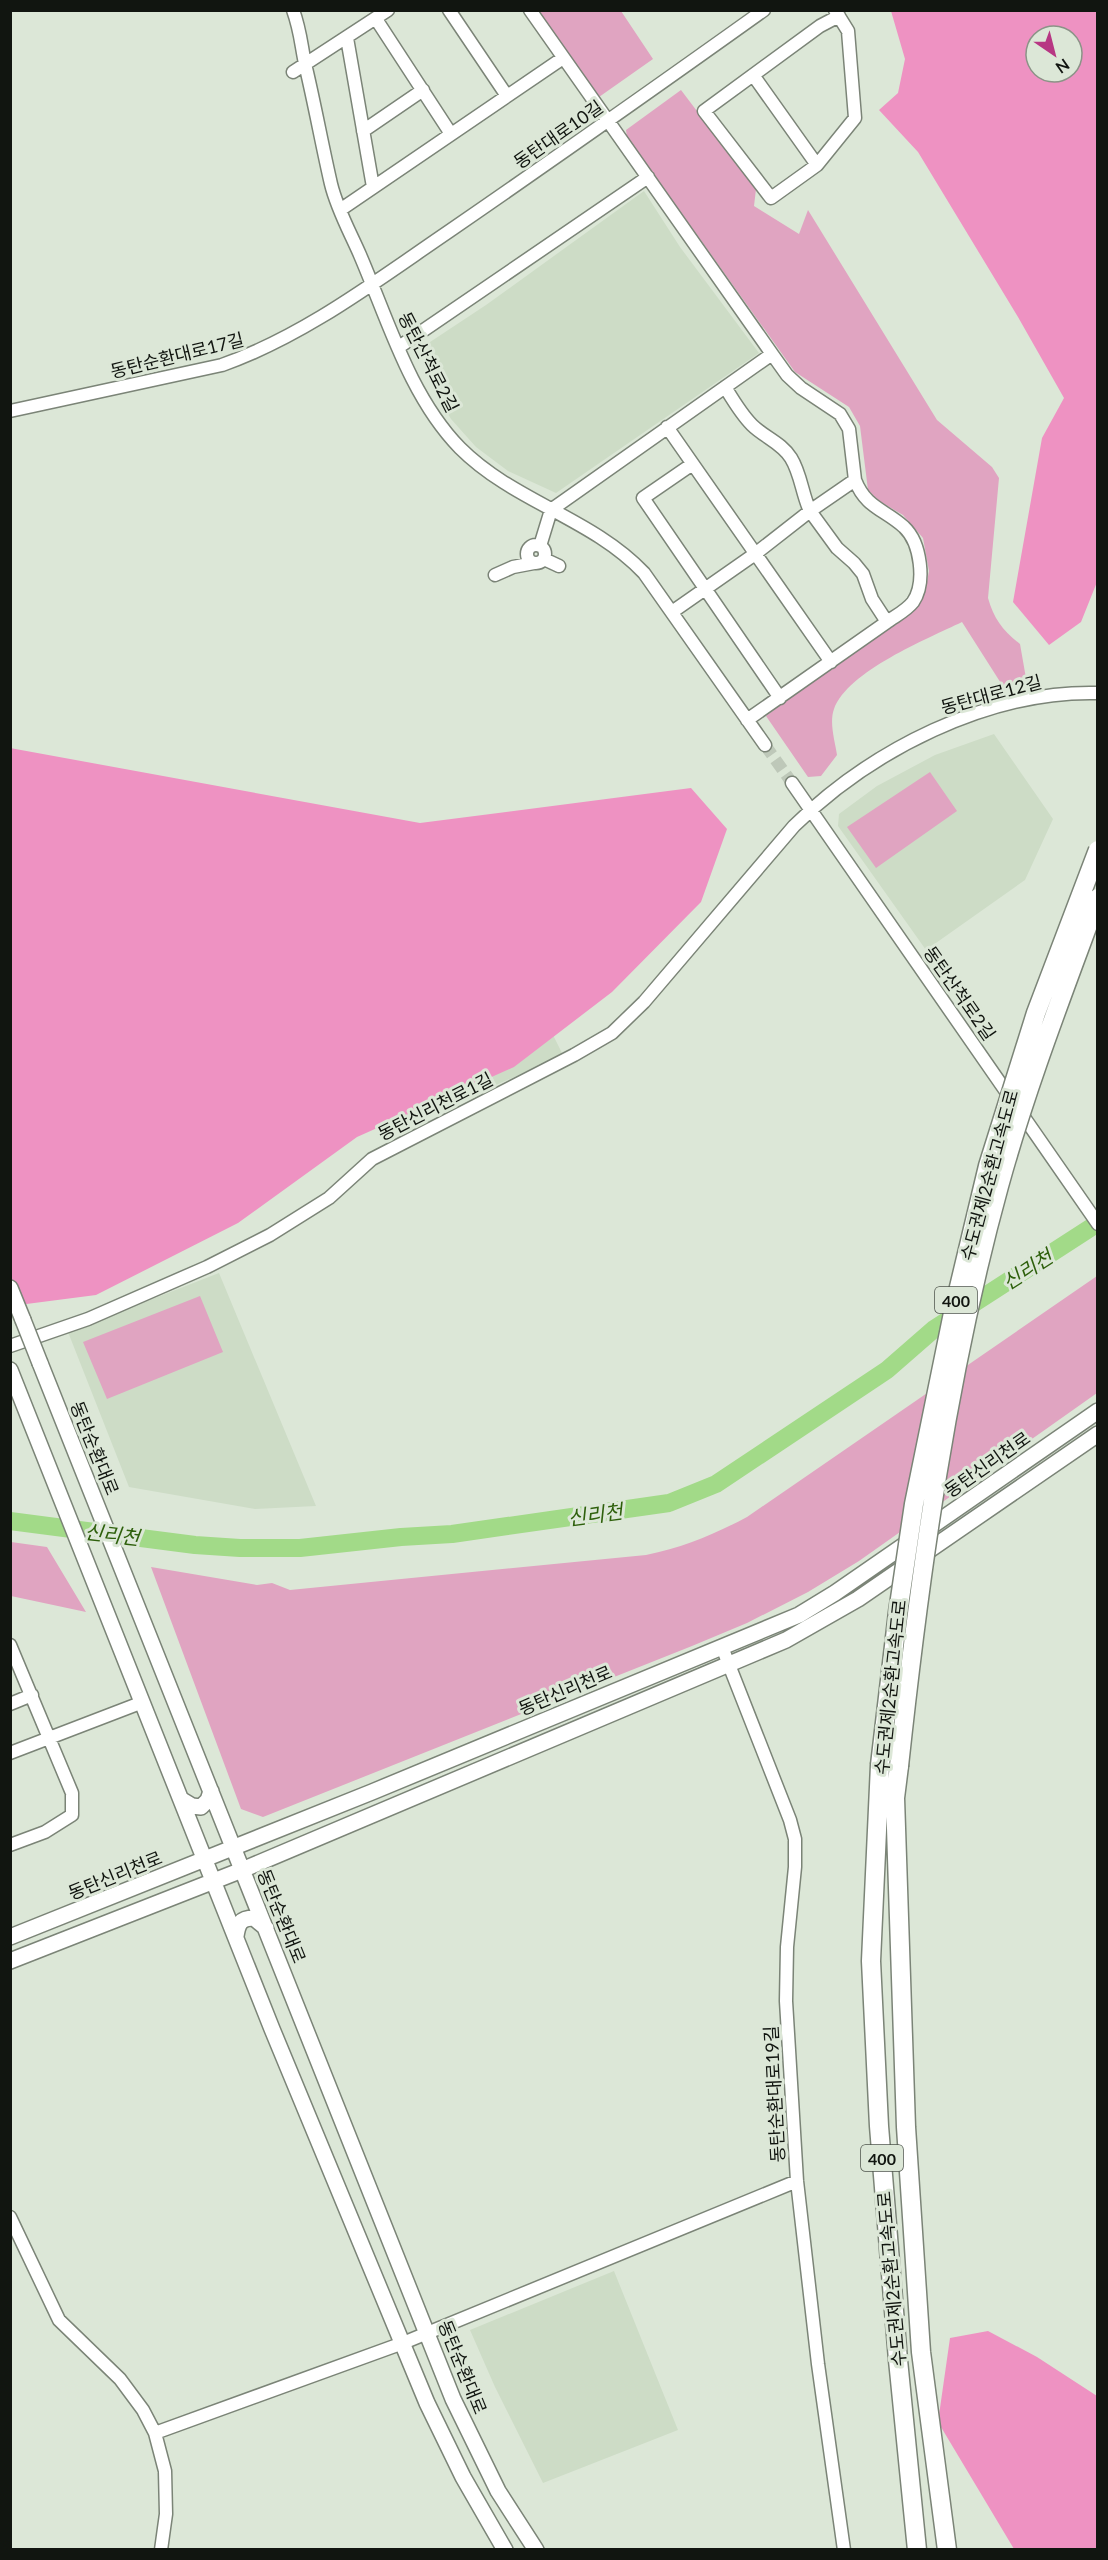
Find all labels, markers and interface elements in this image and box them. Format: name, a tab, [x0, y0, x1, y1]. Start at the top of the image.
north arrow	[1024, 24, 1084, 84]
text: N	[1052, 55, 1073, 78]
street label: 동탄대로10길	[509, 95, 607, 173]
street label: 동탄산척로2길	[394, 308, 464, 416]
street label: 동탄순환대로17길	[108, 328, 246, 382]
street label: 동탄대로12길	[938, 670, 1044, 718]
street label: 동탄산척로2길	[919, 942, 1001, 1044]
street label: 동탄신리천로1길	[374, 1068, 496, 1144]
street label: 수도권제2순환고속도로	[956, 1087, 1022, 1263]
water label: 신리천	[997, 1242, 1059, 1294]
road number: 400	[935, 1287, 977, 1313]
street label: 동탄순환대로	[66, 1398, 124, 1498]
street label: 동탄신리천로	[940, 1426, 1034, 1502]
water label: 신리천	[566, 1498, 627, 1530]
water label: 신리천	[83, 1519, 143, 1550]
street label: 수도권제2순환고속도로	[870, 1598, 910, 1776]
street label: 동탄신리천로	[515, 1660, 615, 1720]
street label: 동탄신리천로	[65, 1846, 165, 1904]
street label: 동탄순환대로	[253, 1866, 311, 1966]
street label: 동탄순환대로19길	[759, 2025, 789, 2163]
road number: 400	[861, 2145, 903, 2171]
street label: 수도권제2순환고속도로	[872, 2190, 910, 2368]
street label: 동탄순환대로	[434, 2317, 492, 2417]

